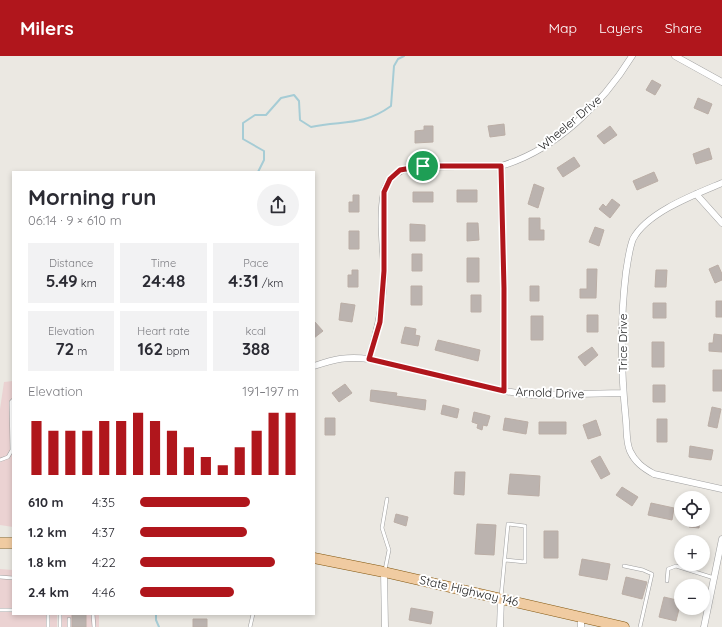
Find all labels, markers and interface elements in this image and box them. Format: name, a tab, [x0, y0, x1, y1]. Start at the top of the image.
text: Milers	[20, 16, 74, 40]
text: Map	[548, 19, 577, 37]
text: Layers	[599, 19, 643, 37]
text: Share	[665, 19, 702, 37]
street label: Wheeler Drive	[535, 92, 605, 153]
pin	[406, 149, 440, 183]
icon: arrive	[412, 155, 434, 177]
text: Morning run	[28, 183, 156, 211]
button: share	[257, 184, 299, 226]
text: 06:14 · 9 × 610 m	[28, 212, 122, 228]
text: Distance	[49, 256, 93, 270]
text: Time	[151, 256, 176, 270]
text: Pace	[243, 256, 268, 270]
text: 5.49	[46, 270, 78, 291]
text: 24:48	[142, 270, 185, 291]
text: 4:31	[228, 270, 259, 291]
text: km	[78, 276, 97, 290]
text: /km	[259, 276, 283, 290]
street label: Trice Drive	[615, 313, 630, 372]
text: Elevation	[48, 324, 94, 338]
text: Heart rate	[137, 324, 190, 338]
text: kcal	[246, 324, 266, 338]
text: 72	[55, 338, 74, 359]
text: 162	[137, 338, 163, 359]
text: 388	[242, 338, 270, 359]
text: m	[74, 344, 87, 358]
text: bpm	[163, 344, 190, 358]
text: Elevation	[28, 383, 83, 399]
text: 191–197 m	[242, 383, 299, 399]
street label: Arnold Drive	[515, 384, 585, 401]
map controls	[674, 491, 710, 615]
button: locate	[674, 491, 710, 527]
text: 610 m	[28, 494, 64, 510]
text: 4:35	[92, 494, 115, 510]
text: 1.2 km	[28, 524, 67, 540]
text: 4:37	[92, 524, 115, 540]
button: +	[674, 535, 710, 571]
text: 1.8 km	[28, 554, 66, 570]
text: 4:22	[92, 554, 116, 570]
street label: State Highway 146	[418, 572, 521, 609]
button: −	[674, 579, 710, 615]
text: 2.4 km	[28, 584, 69, 600]
text: 4:46	[92, 584, 115, 600]

